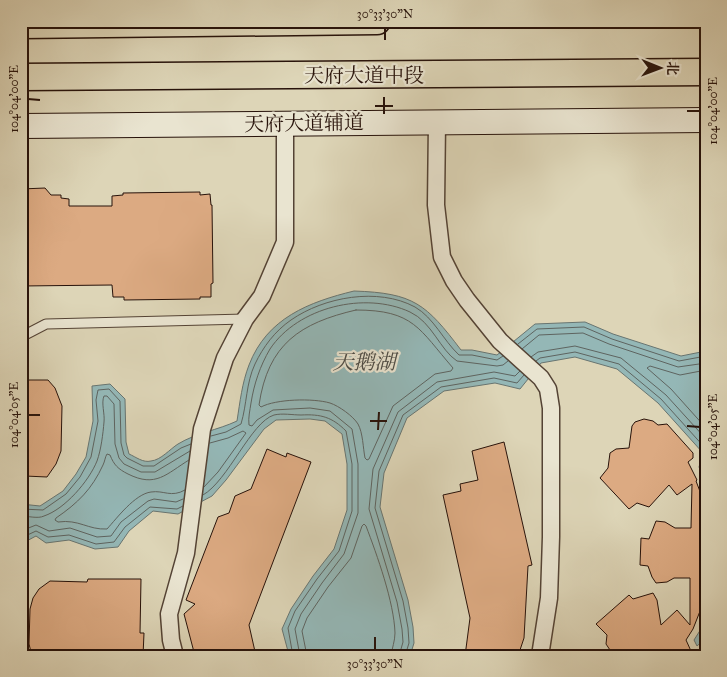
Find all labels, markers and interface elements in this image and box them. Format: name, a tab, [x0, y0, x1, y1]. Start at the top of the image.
text: 30°33'30"N	[357, 7, 413, 21]
north arrow	[634, 42, 684, 92]
text: 北	[664, 61, 681, 75]
street label: 天府大道中段	[304, 63, 424, 87]
text: 104°04'00"E	[7, 65, 21, 133]
text: 104°04'00"E	[706, 77, 720, 145]
street label: 天府大道辅道	[244, 110, 364, 136]
water label: 天鹅湖	[333, 349, 399, 375]
text: 104°04'05"E	[7, 382, 21, 448]
text: 104°04'05"E	[706, 394, 720, 460]
text: 30°33'30"N	[347, 657, 403, 671]

